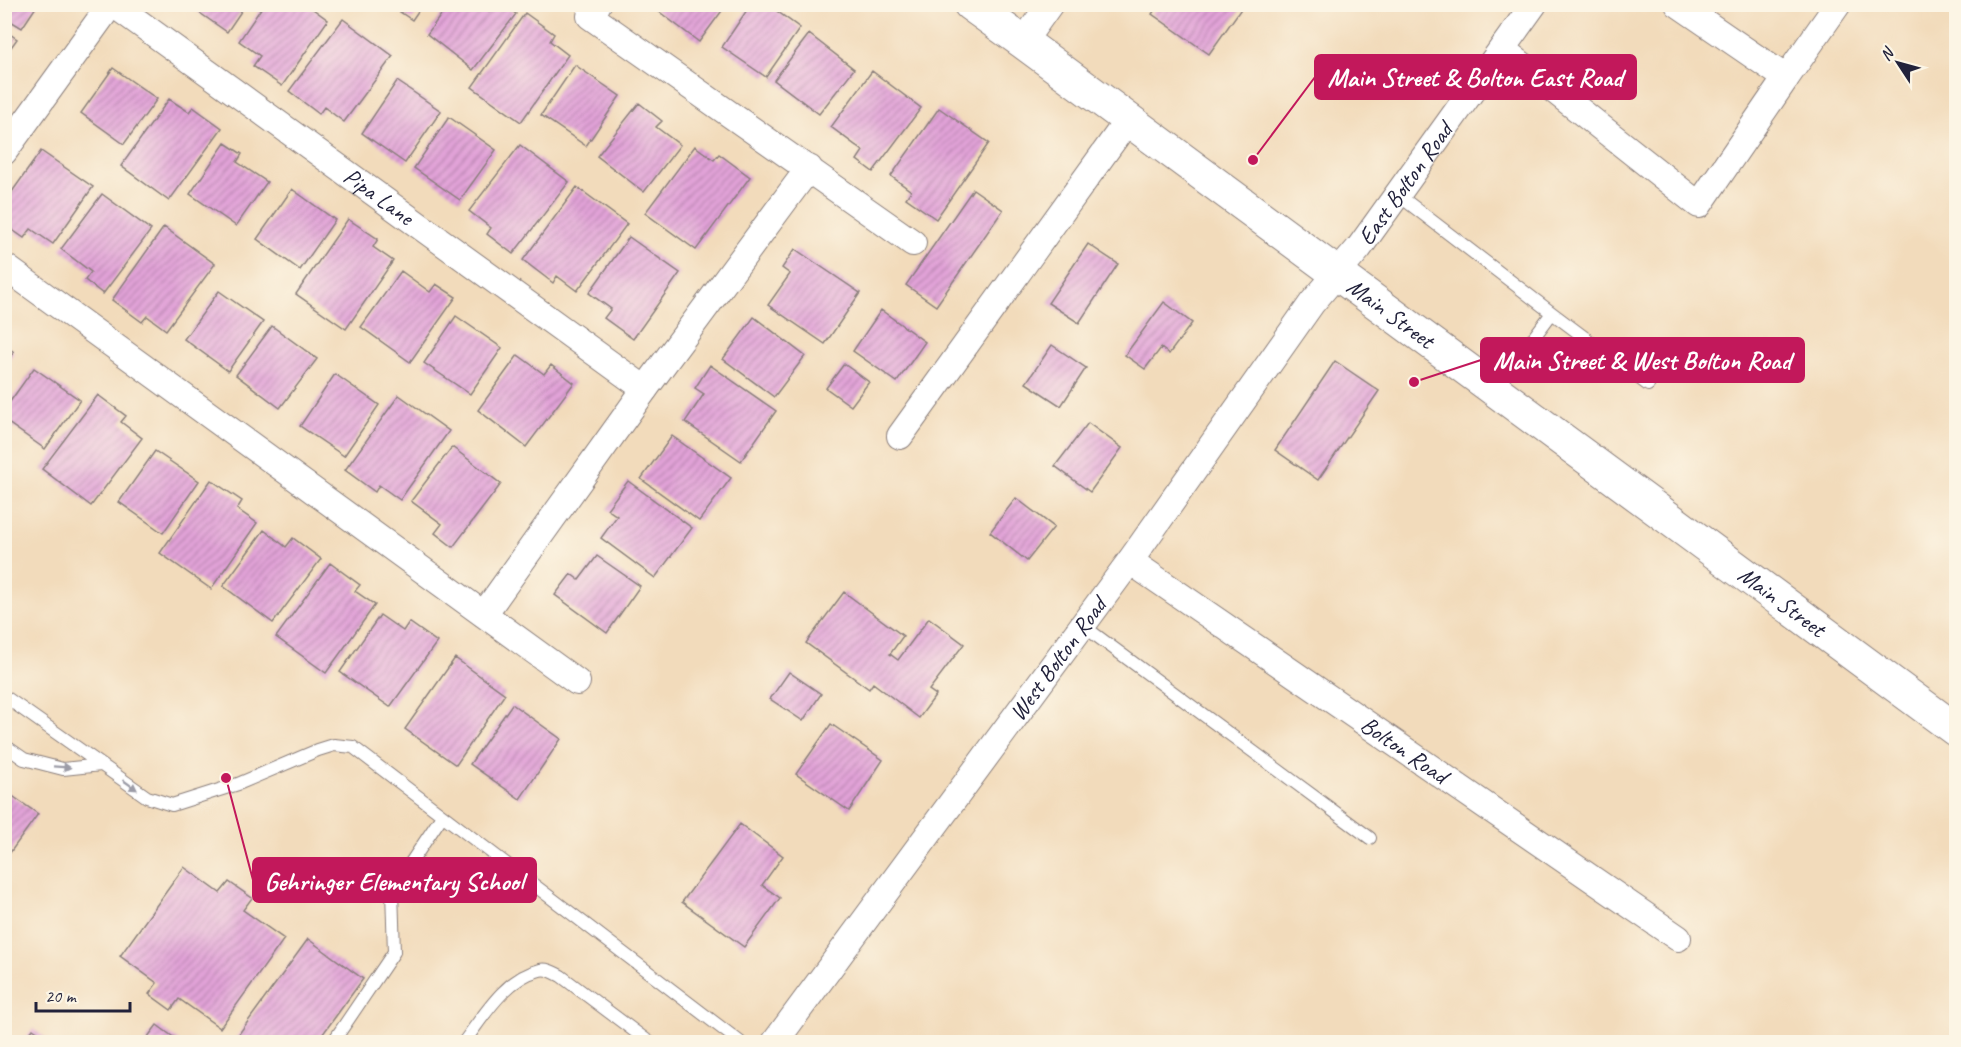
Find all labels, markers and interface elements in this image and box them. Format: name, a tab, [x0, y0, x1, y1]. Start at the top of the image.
north arrow	[1868, 33, 1928, 93]
text: N	[1876, 42, 1899, 65]
callout: Main Street & Bolton East Road	[1315, 55, 1636, 99]
text: Main Street & Bolton East Road	[1328, 61, 1627, 94]
street label: East Bolton Road	[1351, 114, 1461, 251]
street label: Pipa Lane	[338, 161, 421, 233]
street label: Main Street	[1341, 271, 1442, 356]
callout: Main Street & West Bolton Road	[1481, 338, 1804, 382]
text: Main Street & West Bolton Road	[1493, 344, 1795, 377]
street label: Main Street	[1732, 560, 1833, 645]
street label: West Bolton Road	[1002, 589, 1115, 726]
street label: Bolton Road	[1355, 709, 1457, 792]
one-way arrow	[53, 762, 72, 772]
one-way arrow	[122, 779, 138, 791]
callout: Gehringer Elementary School	[253, 858, 536, 902]
text: Gehringer Elementary School	[264, 865, 528, 898]
scale bar	[36, 975, 130, 1013]
text: 20 m	[45, 985, 78, 1007]

